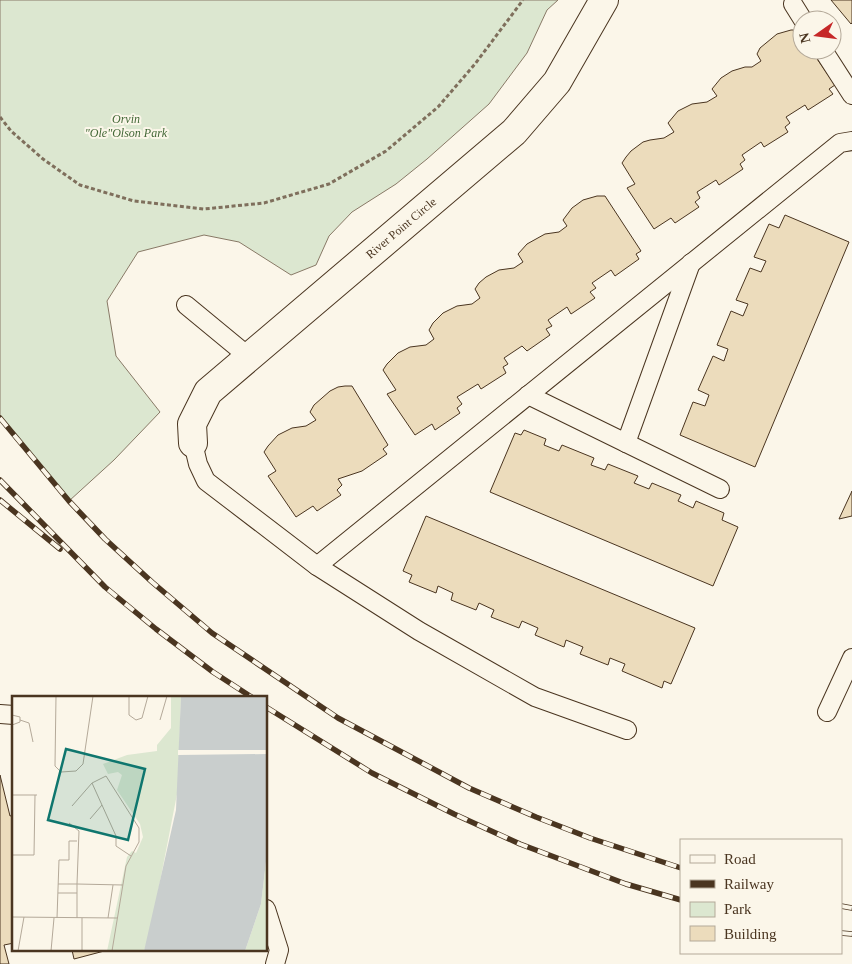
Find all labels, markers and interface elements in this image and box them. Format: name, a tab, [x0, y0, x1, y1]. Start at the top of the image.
north arrow	[792, 10, 842, 60]
text: N	[796, 31, 813, 45]
park label: Orvin "Ole"Olson Park	[85, 112, 168, 140]
street label: River Point Circle	[363, 195, 439, 261]
inset map	[12, 696, 268, 952]
legend	[680, 839, 842, 954]
text: Road	[724, 851, 756, 867]
text: Railway	[724, 876, 774, 892]
text: Park	[724, 901, 752, 917]
text: Building	[724, 926, 777, 942]

